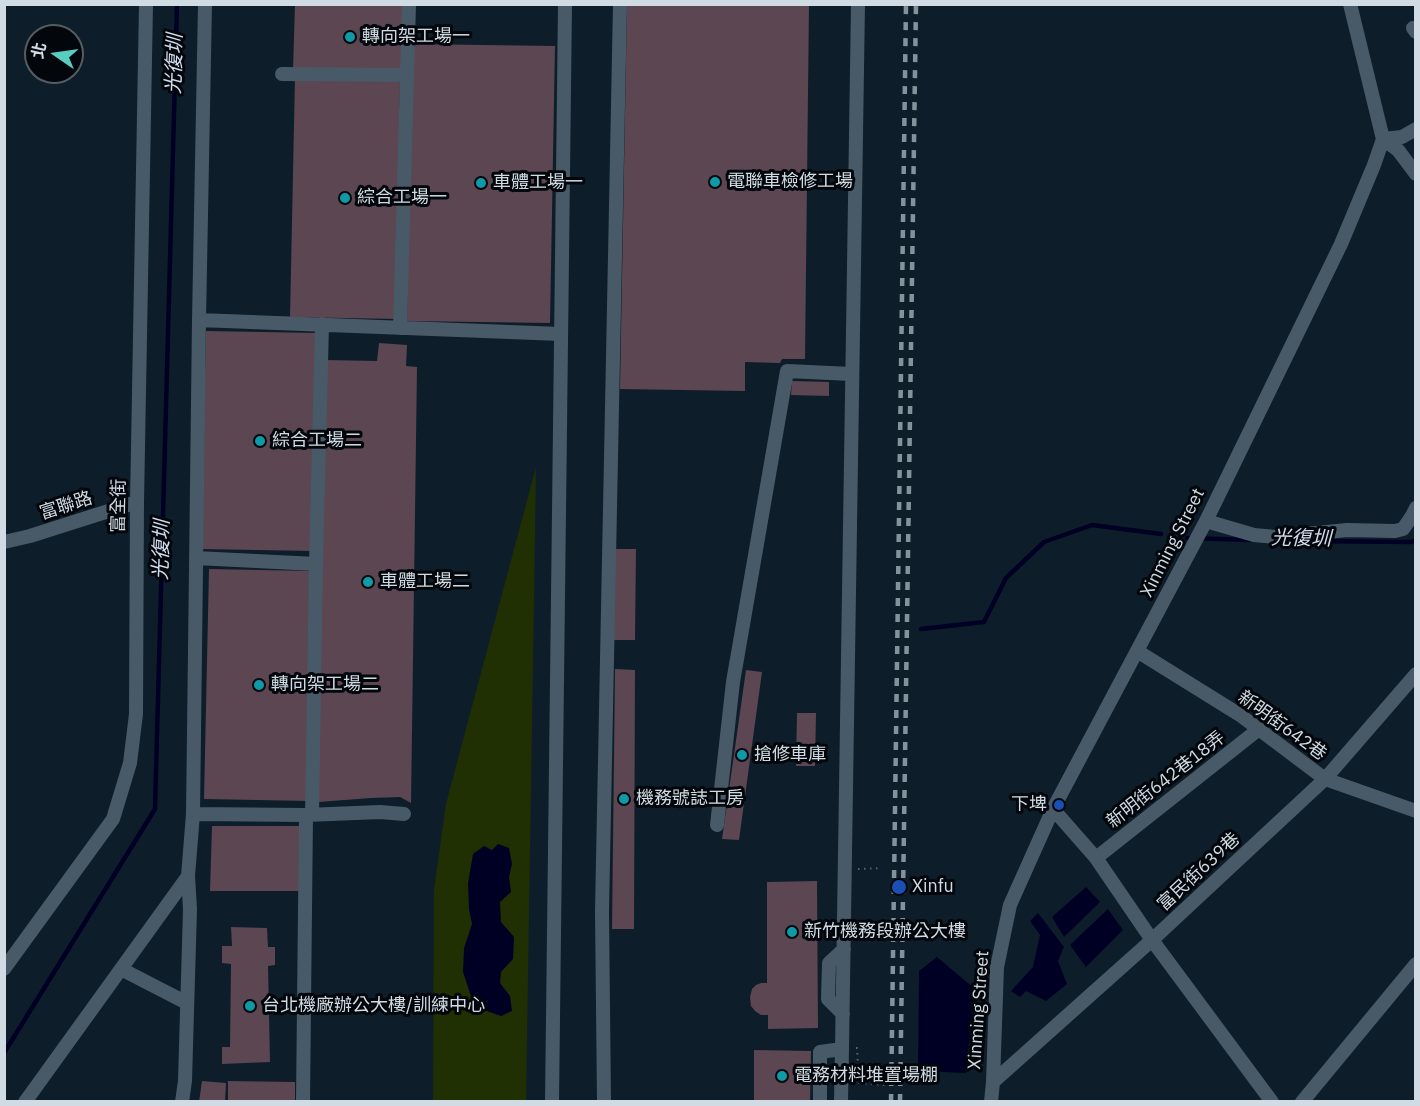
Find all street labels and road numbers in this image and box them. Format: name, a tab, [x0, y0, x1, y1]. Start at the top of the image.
street label: 富全街	[108, 479, 130, 533]
street label: Xinming Street	[1136, 485, 1210, 601]
street label: 富聯路	[37, 487, 95, 525]
street label: 新明街642巷	[1233, 687, 1331, 765]
street label: 新明街642巷18弄	[1103, 727, 1229, 833]
street label: 富民街639巷	[1153, 829, 1245, 915]
street label: Xinming Street	[964, 950, 994, 1070]

